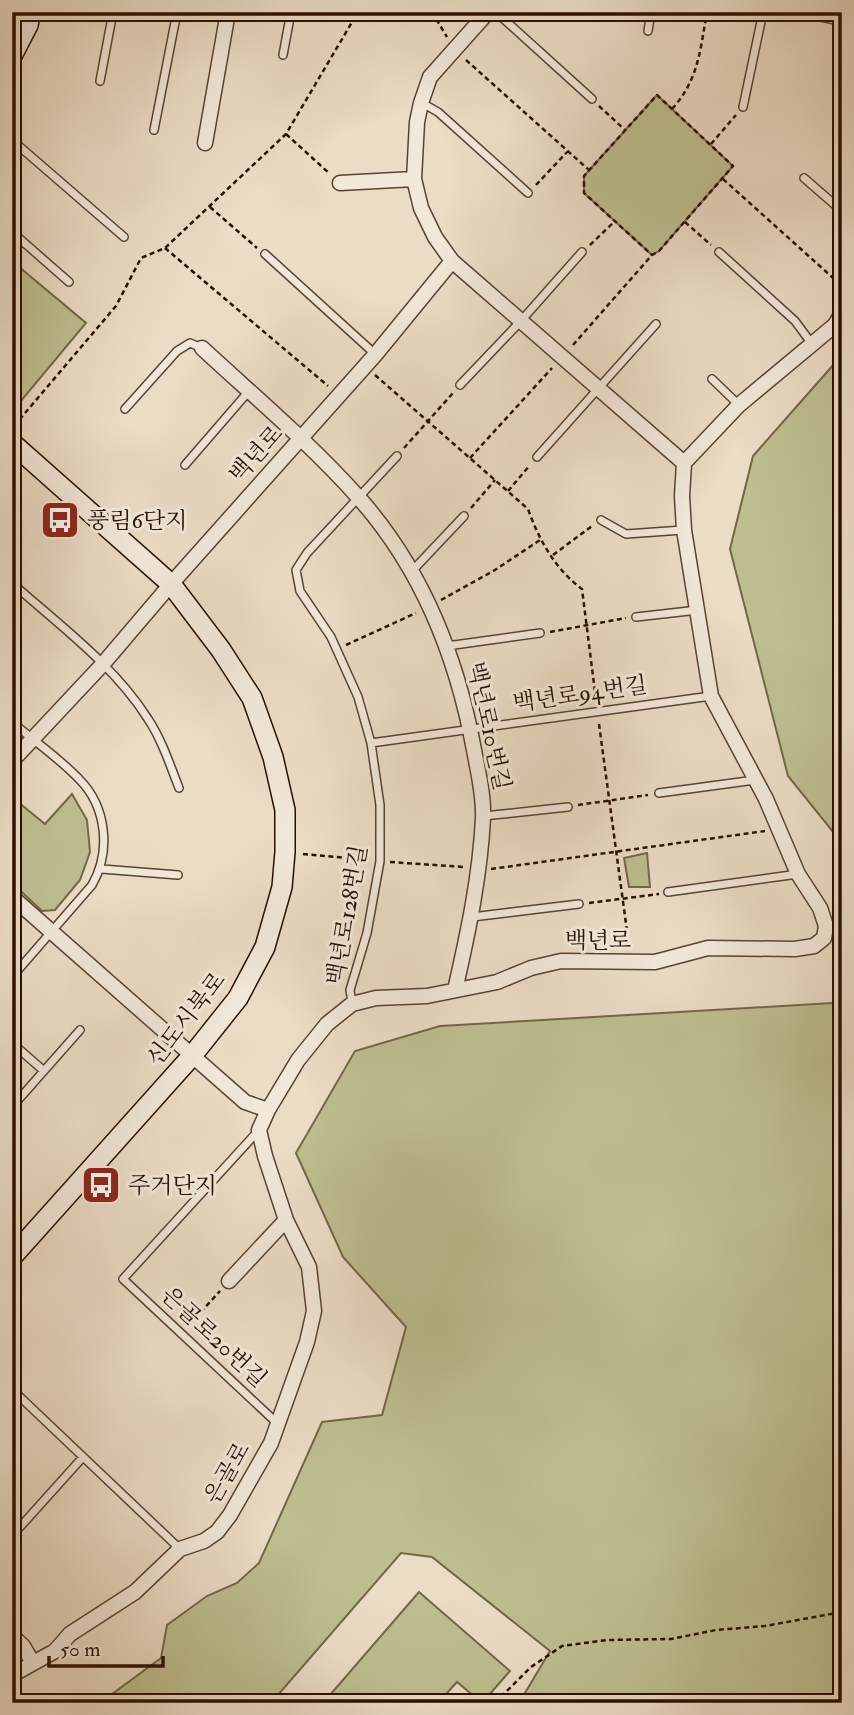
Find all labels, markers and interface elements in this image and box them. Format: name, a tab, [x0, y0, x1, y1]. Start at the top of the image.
street label: 백년로	[223, 420, 289, 488]
bus stop icon: 풍림6단지	[39, 499, 81, 541]
place label: 풍림6단지	[87, 506, 187, 535]
street label: 백년로10번길	[461, 659, 517, 793]
street label: 백년로94번길	[511, 670, 649, 718]
street label: 백년로128번길	[320, 843, 374, 987]
street label: 백년로	[565, 926, 631, 955]
street label: 신도시북로	[140, 966, 232, 1072]
bus stop icon: 주거단지	[80, 1164, 122, 1206]
place label: 주거단지	[128, 1171, 217, 1200]
street label: 은골로20번길	[155, 1281, 273, 1393]
street label: 은골로	[198, 1437, 256, 1509]
scale bar	[49, 1624, 163, 1668]
text: 50 m	[60, 1636, 101, 1663]

